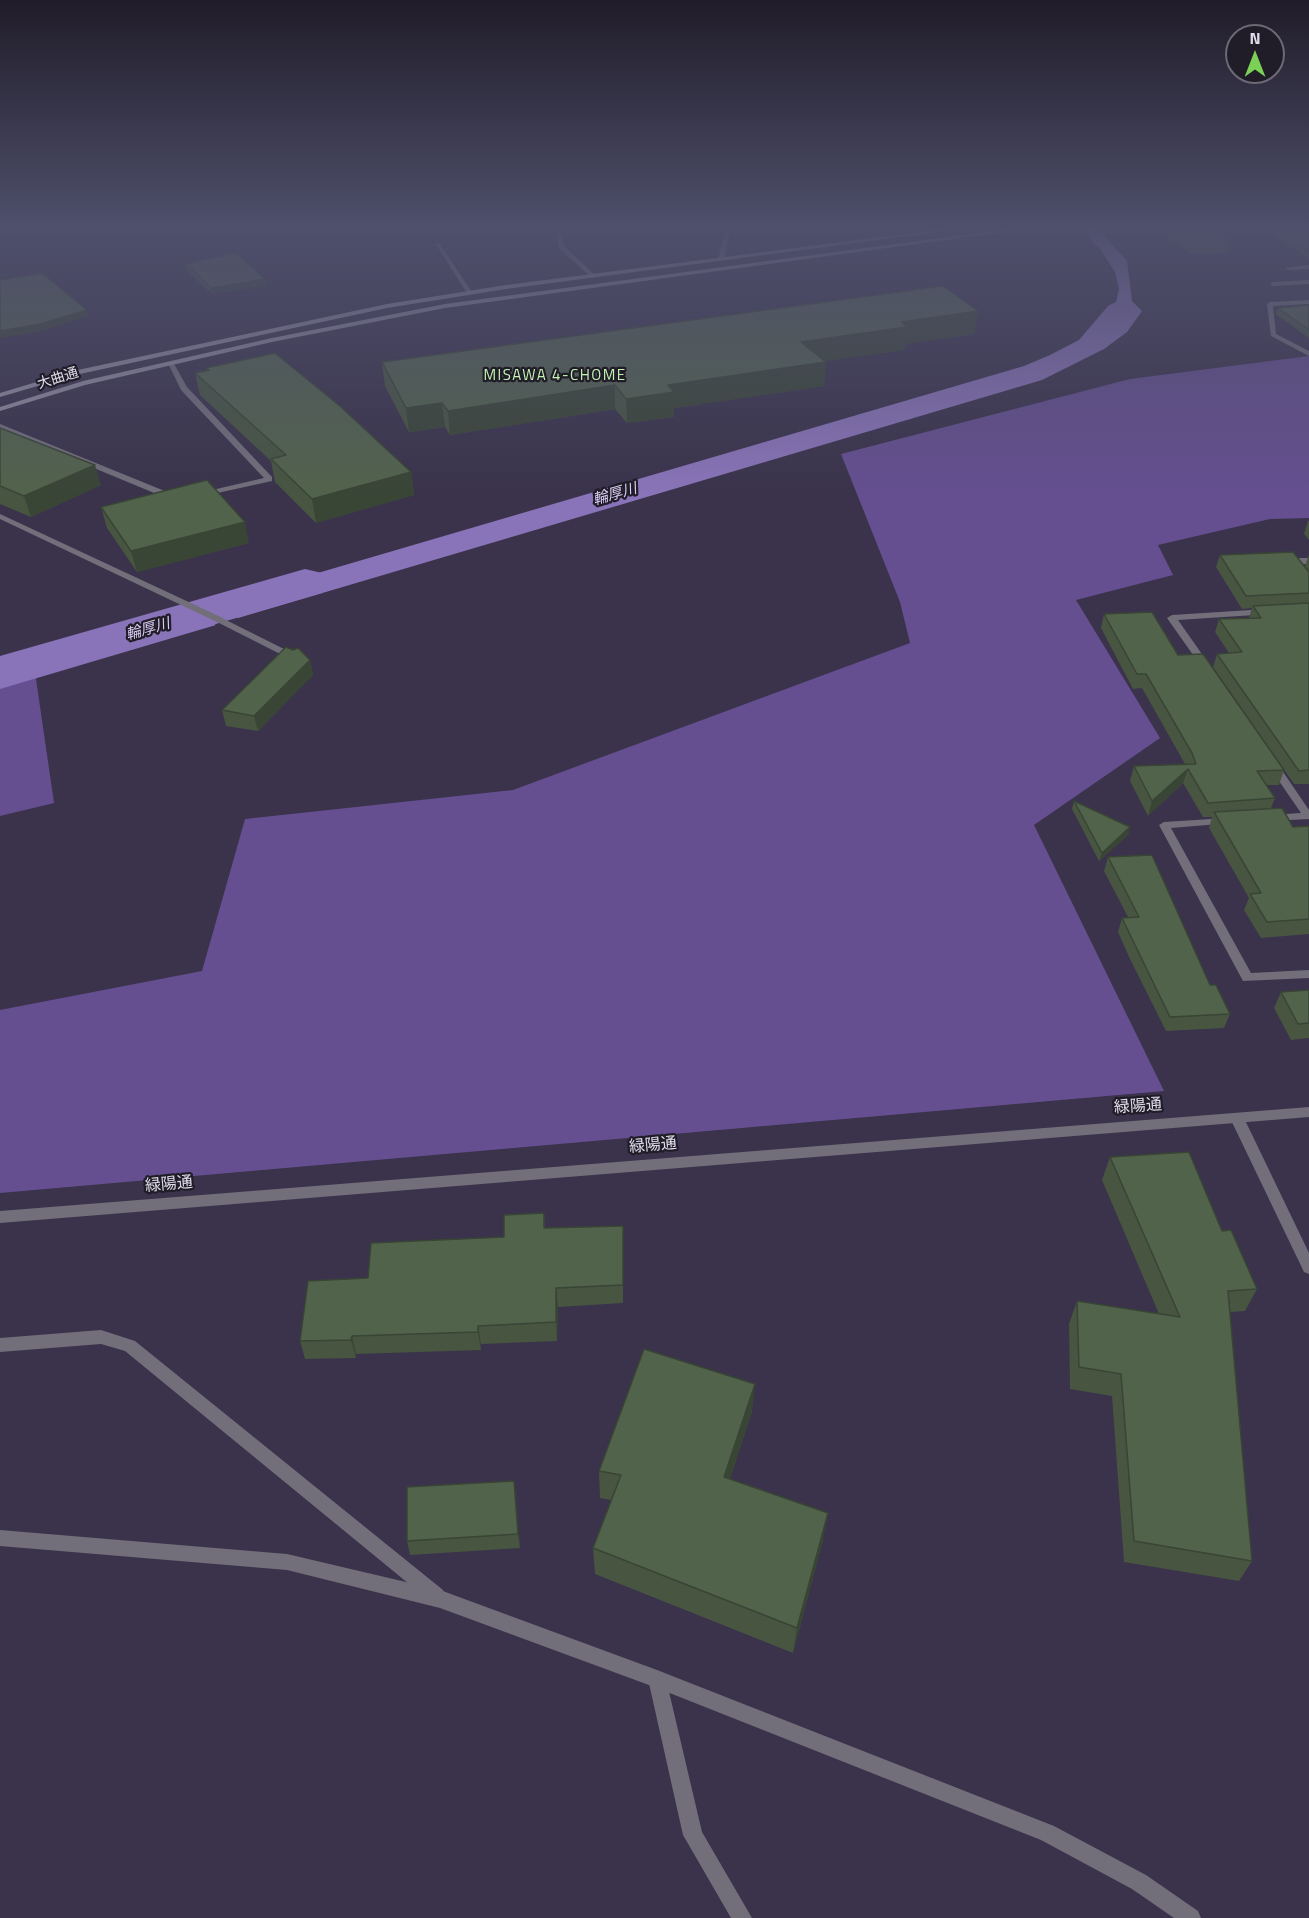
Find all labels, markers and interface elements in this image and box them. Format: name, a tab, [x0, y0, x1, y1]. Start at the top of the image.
north arrow	[1225, 24, 1285, 84]
text: N	[1249, 26, 1261, 50]
street label: 大曲通	[35, 365, 81, 393]
district label: MISAWA 4-CHOME	[483, 367, 627, 385]
water label: 輪厚川	[591, 480, 639, 510]
water label: 輪厚川	[124, 615, 172, 645]
street label: 緑陽通	[1113, 1096, 1163, 1118]
street label: 緑陽通	[628, 1134, 678, 1158]
street label: 緑陽通	[144, 1173, 194, 1197]

